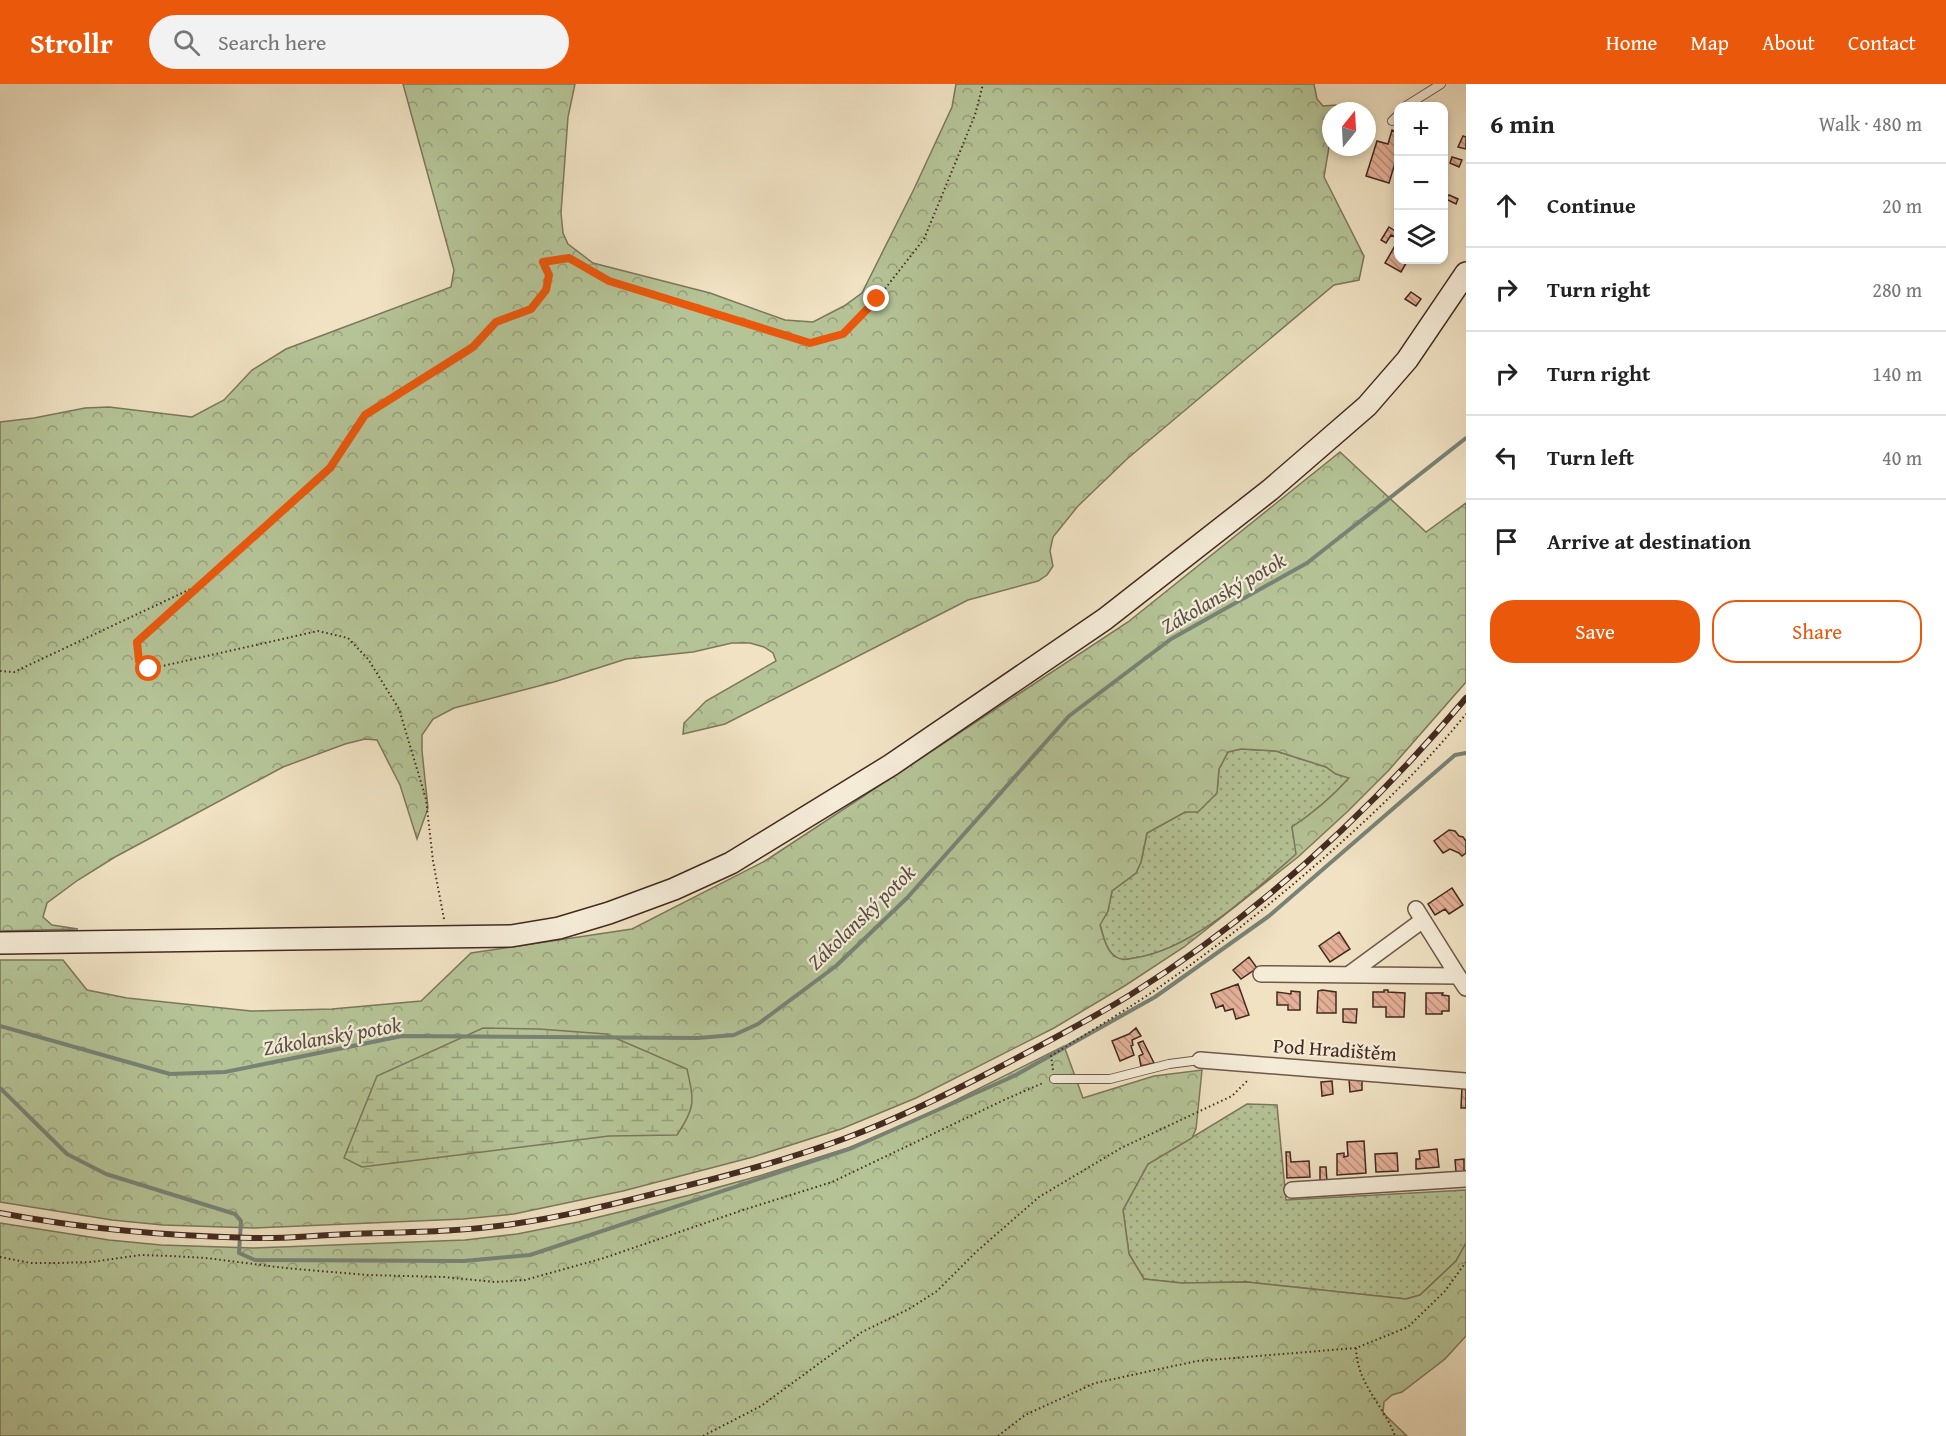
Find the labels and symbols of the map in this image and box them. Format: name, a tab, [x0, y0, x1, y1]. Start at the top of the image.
north arrow	[1322, 102, 1376, 156]
route end	[863, 285, 889, 311]
water label: Zákolanský potok	[1155, 544, 1292, 641]
route start	[135, 655, 161, 681]
water label: Zákolanský potok	[800, 857, 922, 977]
water label: Zákolanský potok	[261, 1009, 404, 1063]
street label: Pod Hradištěm	[1272, 1030, 1398, 1068]

